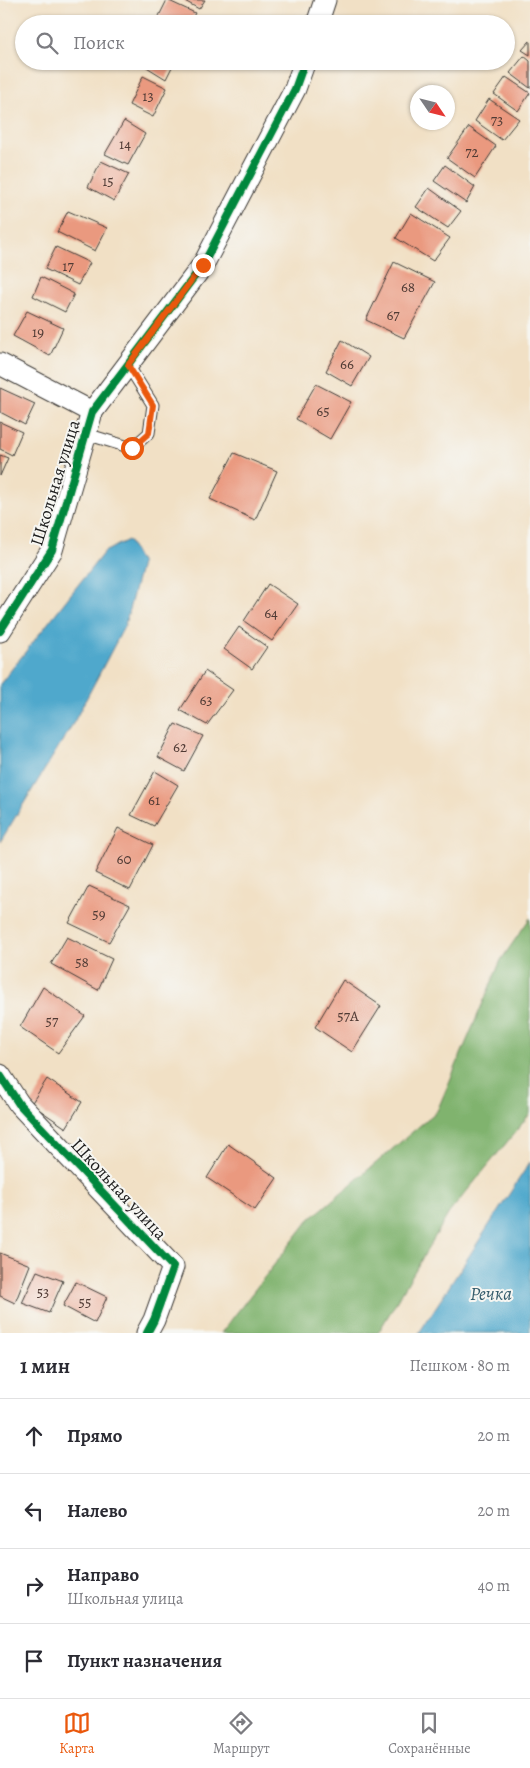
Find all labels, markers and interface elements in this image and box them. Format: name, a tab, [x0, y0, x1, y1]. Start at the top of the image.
search box	[15, 15, 515, 70]
icon: search	[33, 29, 61, 57]
text: Поиск	[73, 30, 125, 56]
north arrow	[410, 85, 455, 130]
house number: 13	[142, 86, 154, 106]
house number: 73	[491, 110, 503, 130]
house number: 14	[119, 134, 131, 154]
house number: 72	[465, 142, 479, 162]
house number: 15	[102, 171, 114, 191]
route end	[192, 254, 215, 277]
house number: 17	[62, 256, 74, 276]
house number: 68	[401, 277, 415, 297]
house number: 67	[386, 305, 400, 325]
house number: 19	[32, 322, 44, 342]
house number: 66	[340, 354, 354, 374]
house number: 65	[316, 401, 330, 421]
street label: Школьная улица	[24, 416, 86, 549]
route start	[121, 437, 144, 460]
house number: 64	[264, 603, 278, 623]
house number: 63	[199, 690, 213, 710]
house number: 62	[173, 737, 187, 757]
house number: 61	[148, 790, 160, 810]
house number: 60	[117, 849, 131, 869]
house number: 59	[92, 904, 106, 924]
house number: 58	[75, 952, 89, 972]
house number: 57А	[337, 1006, 359, 1026]
house number: 57	[46, 1011, 59, 1031]
street label: Школьная улица	[66, 1133, 173, 1246]
water label: Речка	[470, 1281, 512, 1307]
house number: 53	[37, 1282, 49, 1302]
house number: 55	[79, 1292, 91, 1312]
text: 1 мин	[20, 1352, 70, 1380]
text: Пешком · 80 m	[410, 1355, 510, 1377]
icon: ahead	[20, 1422, 48, 1450]
text: Прямо	[67, 1423, 122, 1449]
text: 20 m	[477, 1425, 510, 1447]
icon: left	[20, 1497, 48, 1525]
text: Налево	[67, 1498, 127, 1524]
text: 20 m	[477, 1500, 510, 1522]
text: Направо	[67, 1562, 139, 1588]
icon: right	[20, 1572, 48, 1600]
text: 40 m	[478, 1575, 510, 1597]
text: Школьная улица	[67, 1588, 183, 1610]
icon: arrive	[20, 1647, 48, 1675]
text: Пункт назначения	[67, 1648, 222, 1674]
tab: Карта	[59, 1709, 95, 1758]
tab: Маршрут	[213, 1709, 270, 1758]
tab: Сохранённые	[388, 1709, 471, 1758]

